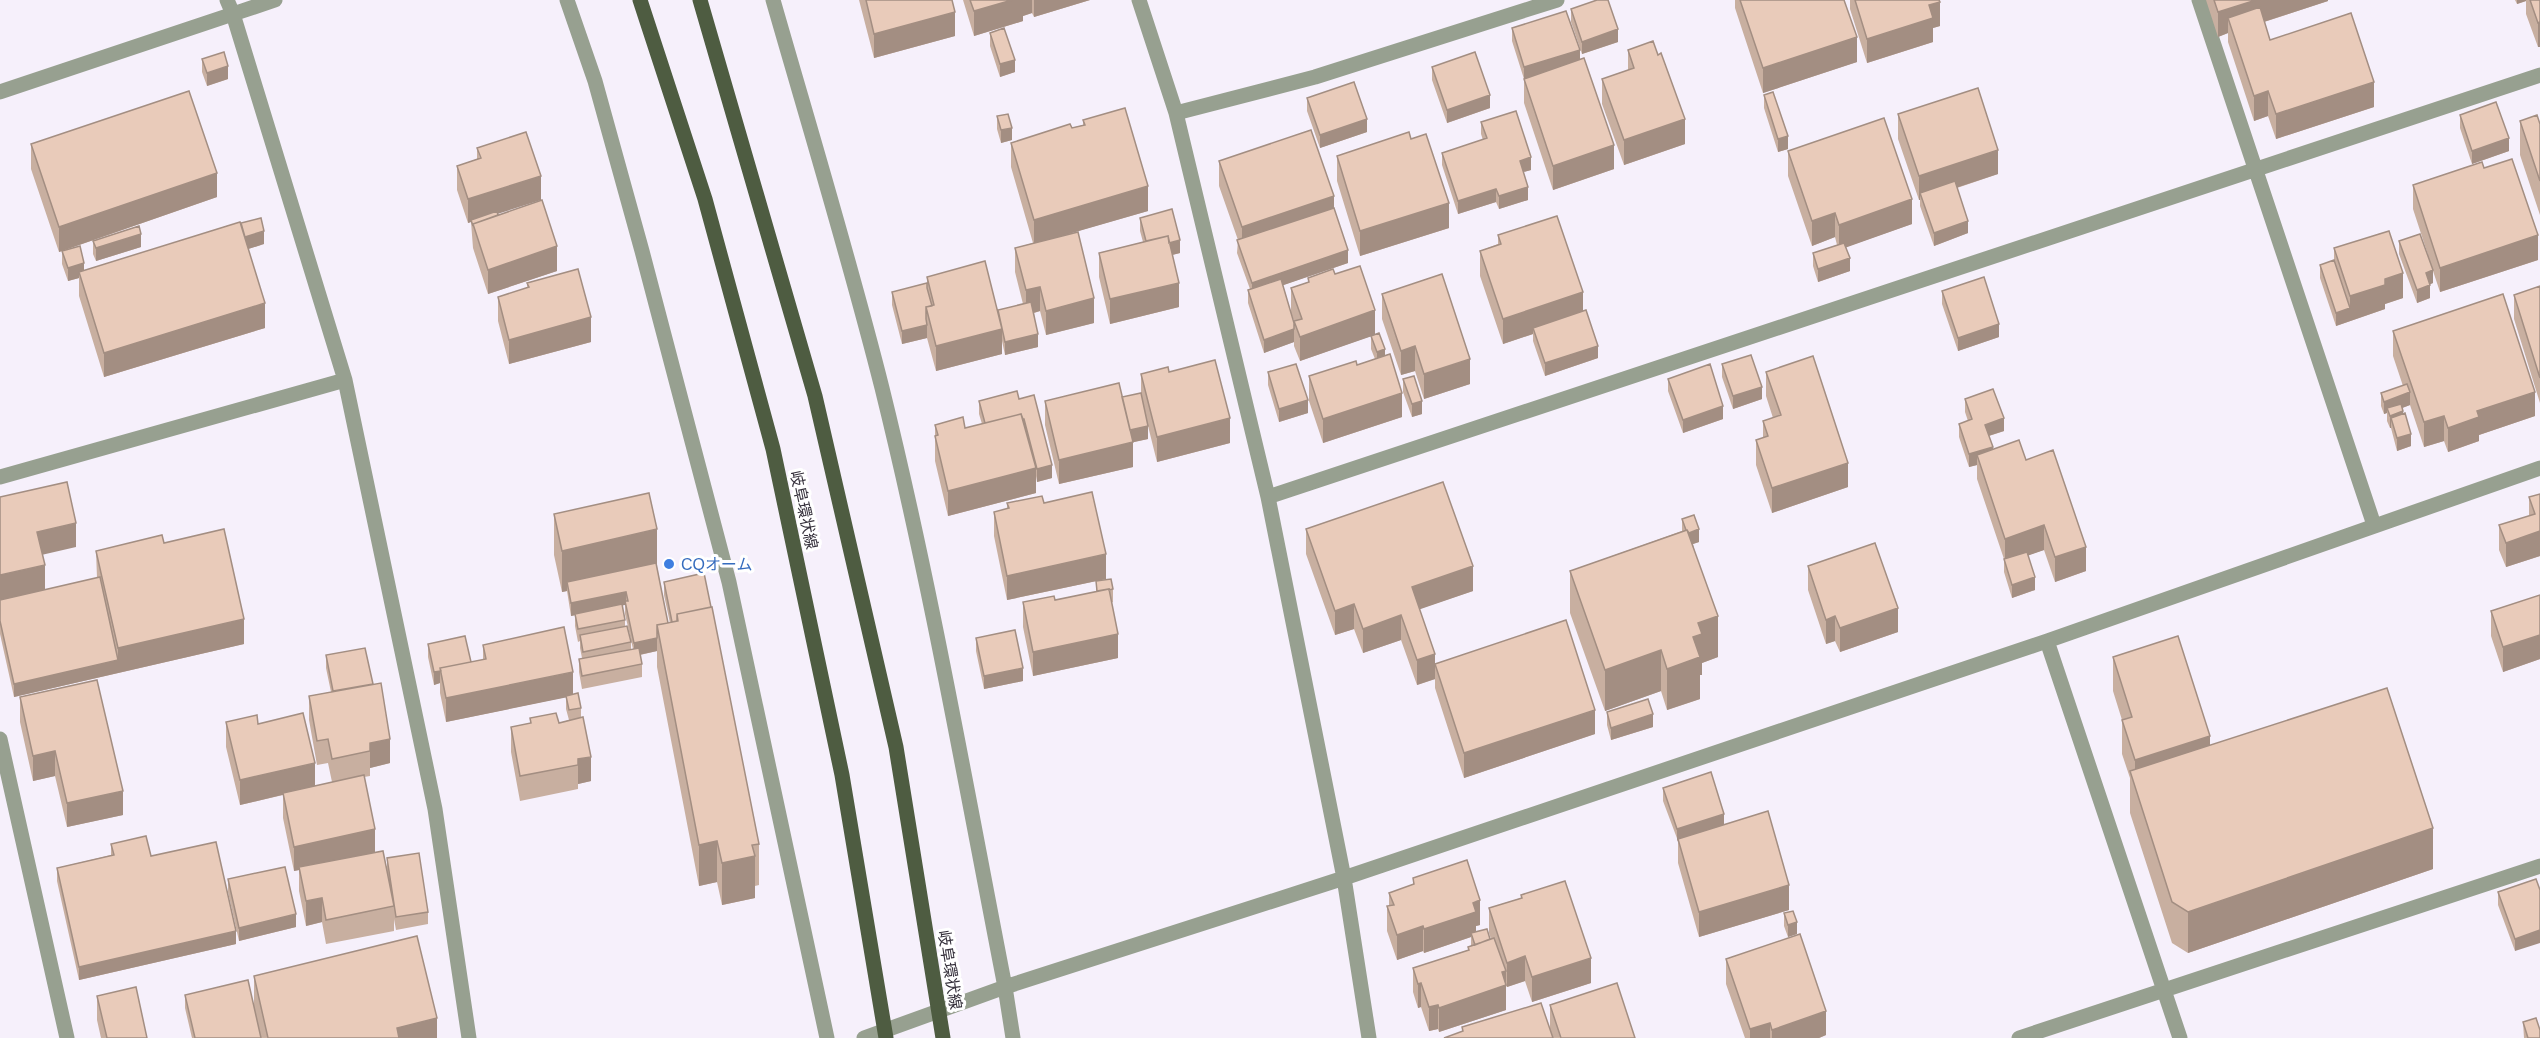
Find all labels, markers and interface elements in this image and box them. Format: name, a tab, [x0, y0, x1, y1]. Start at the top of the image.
street label: 岐阜環状線	[787, 469, 821, 551]
place label: CQオーム	[681, 556, 753, 573]
marker: CQオーム	[662, 557, 676, 571]
street label: 岐阜環状線	[935, 929, 965, 1011]

